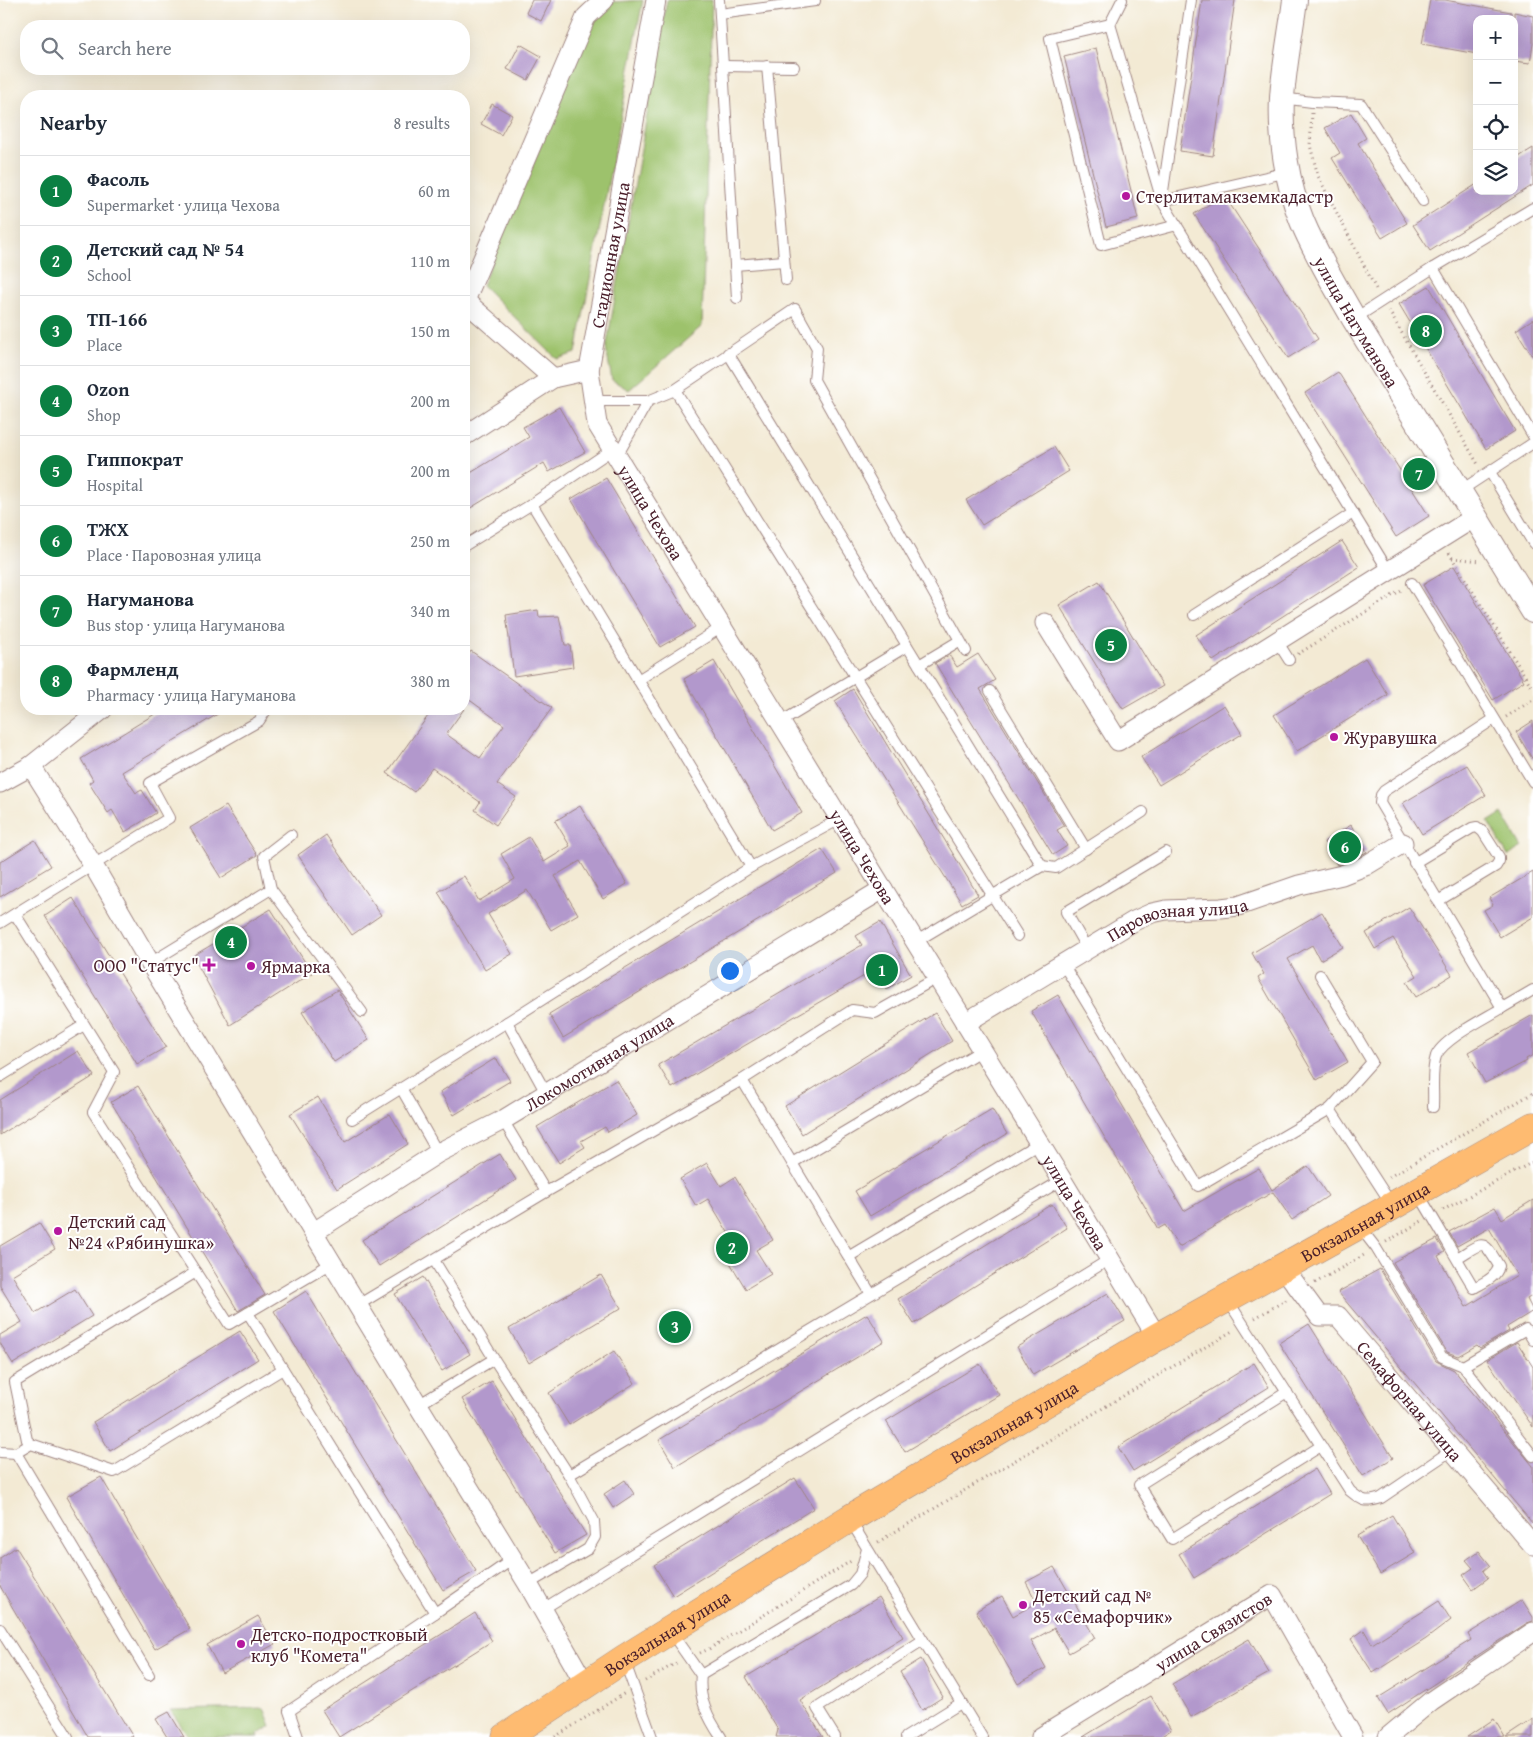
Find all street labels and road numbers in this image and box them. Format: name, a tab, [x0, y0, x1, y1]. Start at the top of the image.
street label: Стадионная улица	[583, 179, 636, 330]
street label: улица Нагуманова	[1307, 250, 1406, 393]
street label: улица Чехова	[611, 458, 691, 565]
street label: улица Чехова	[823, 802, 903, 910]
street label: Паровозная улица	[1101, 890, 1252, 948]
street label: Локомотивная улица	[519, 1006, 679, 1118]
street label: улица Чехова	[1035, 1148, 1115, 1256]
street label: Вокзальная улица	[1295, 1174, 1435, 1269]
street label: Семафорная улица	[1351, 1334, 1470, 1467]
street label: Вокзальная улица	[945, 1373, 1083, 1470]
street label: Вокзальная улица	[598, 1582, 736, 1682]
street label: улица Связистов	[1148, 1585, 1277, 1678]

